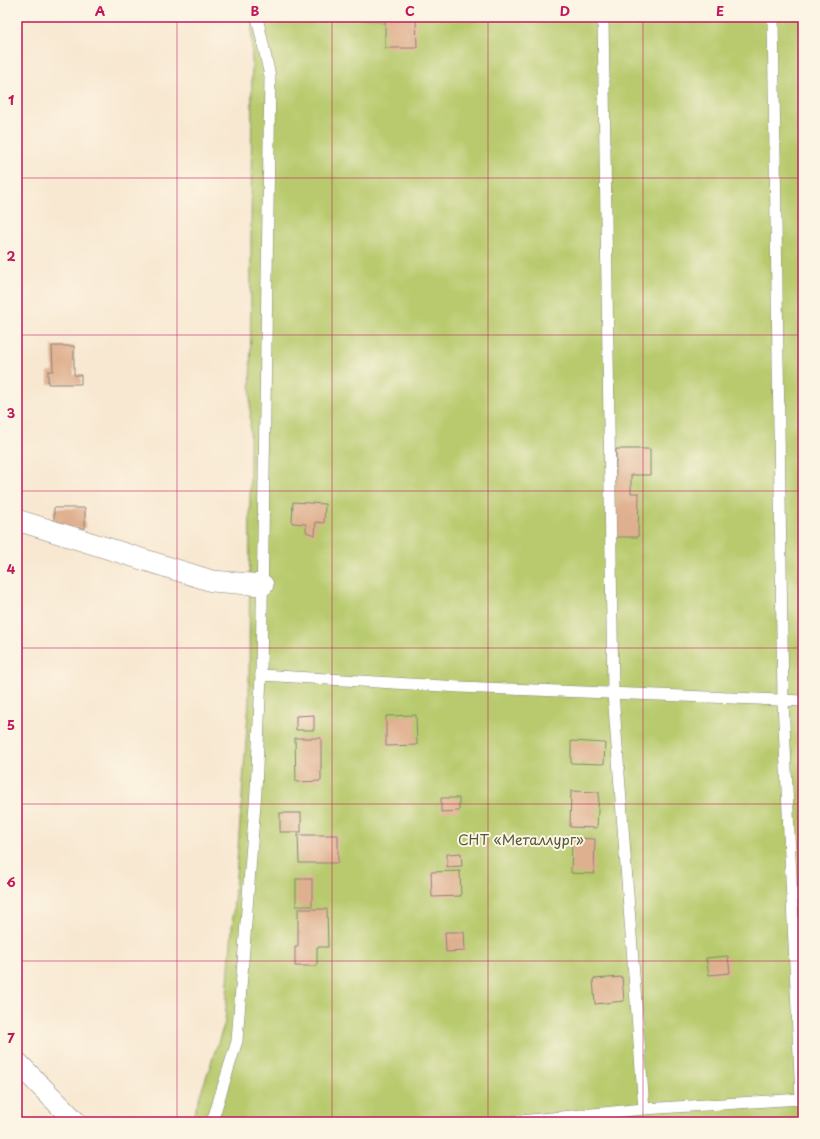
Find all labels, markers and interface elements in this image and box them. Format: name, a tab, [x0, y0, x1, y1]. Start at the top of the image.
text: A	[95, 1, 105, 20]
text: B	[251, 1, 260, 20]
text: C	[405, 1, 415, 20]
text: D	[560, 1, 570, 20]
text: E	[716, 1, 724, 20]
text: 1	[8, 90, 14, 109]
text: 2	[6, 246, 16, 265]
text: 3	[7, 403, 16, 422]
text: 4	[7, 559, 16, 578]
text: 5	[7, 715, 15, 734]
park label: СНТ «Металлург»	[458, 829, 584, 850]
text: 6	[6, 872, 16, 891]
text: 7	[7, 1028, 15, 1047]

